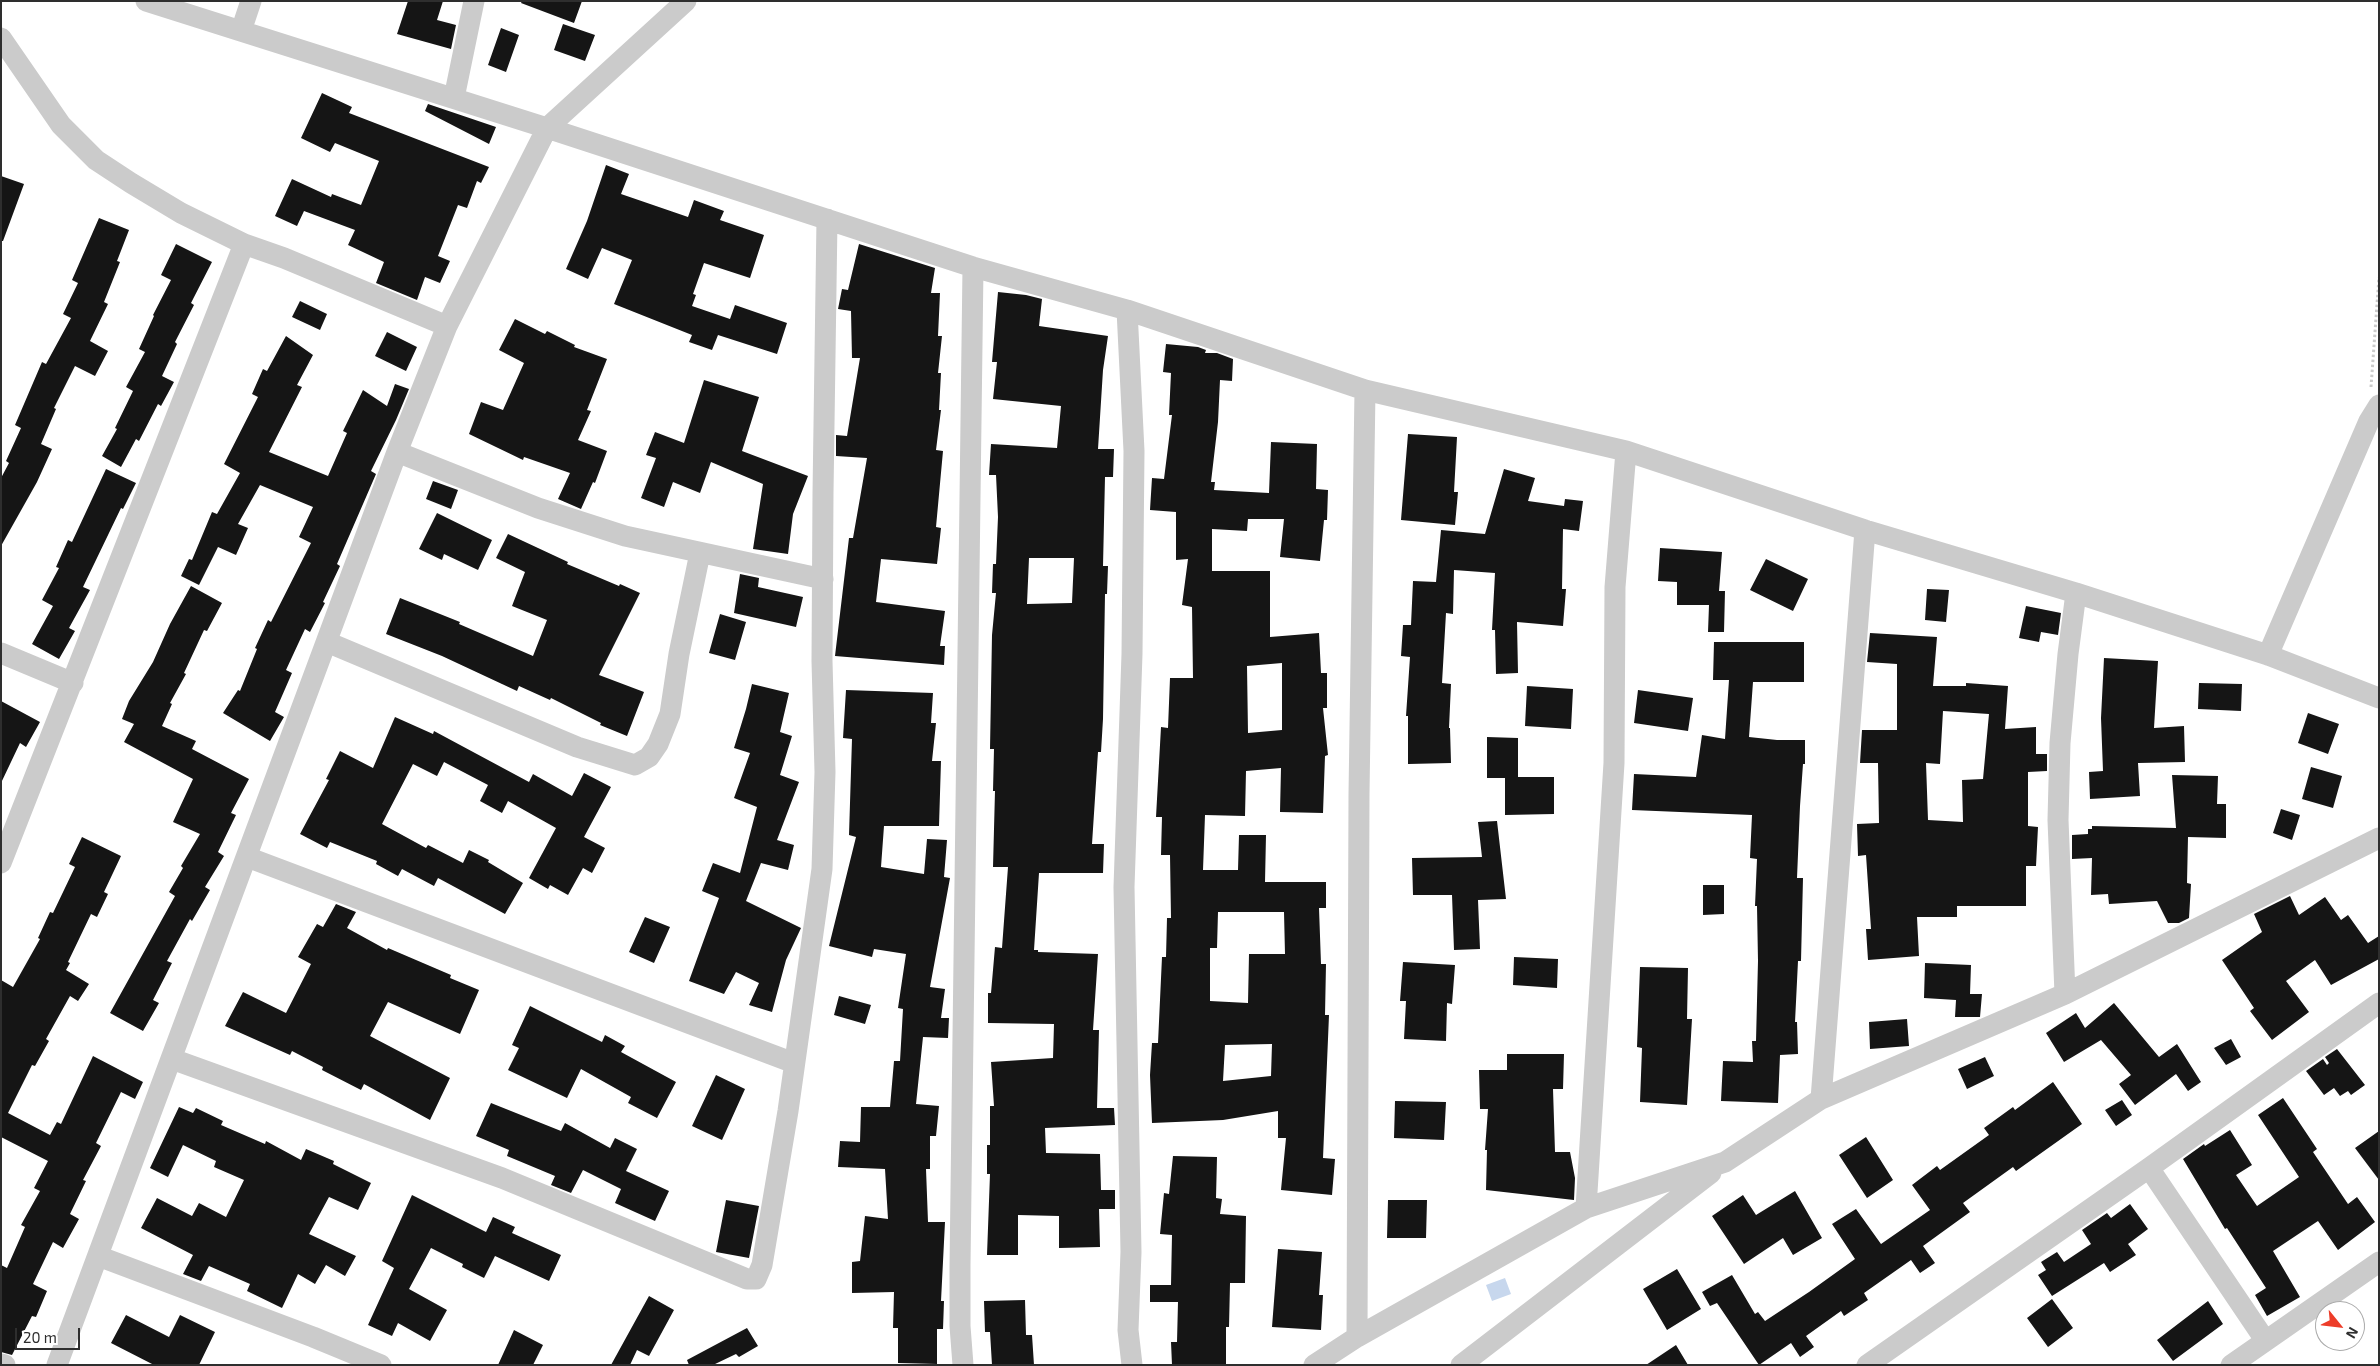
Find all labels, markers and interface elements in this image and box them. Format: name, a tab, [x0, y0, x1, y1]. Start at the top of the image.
north arrow	[2315, 1301, 2365, 1351]
scale bar	[18, 1318, 82, 1350]
text: N	[2343, 1324, 2363, 1342]
text: 20 m	[23, 1328, 57, 1346]

